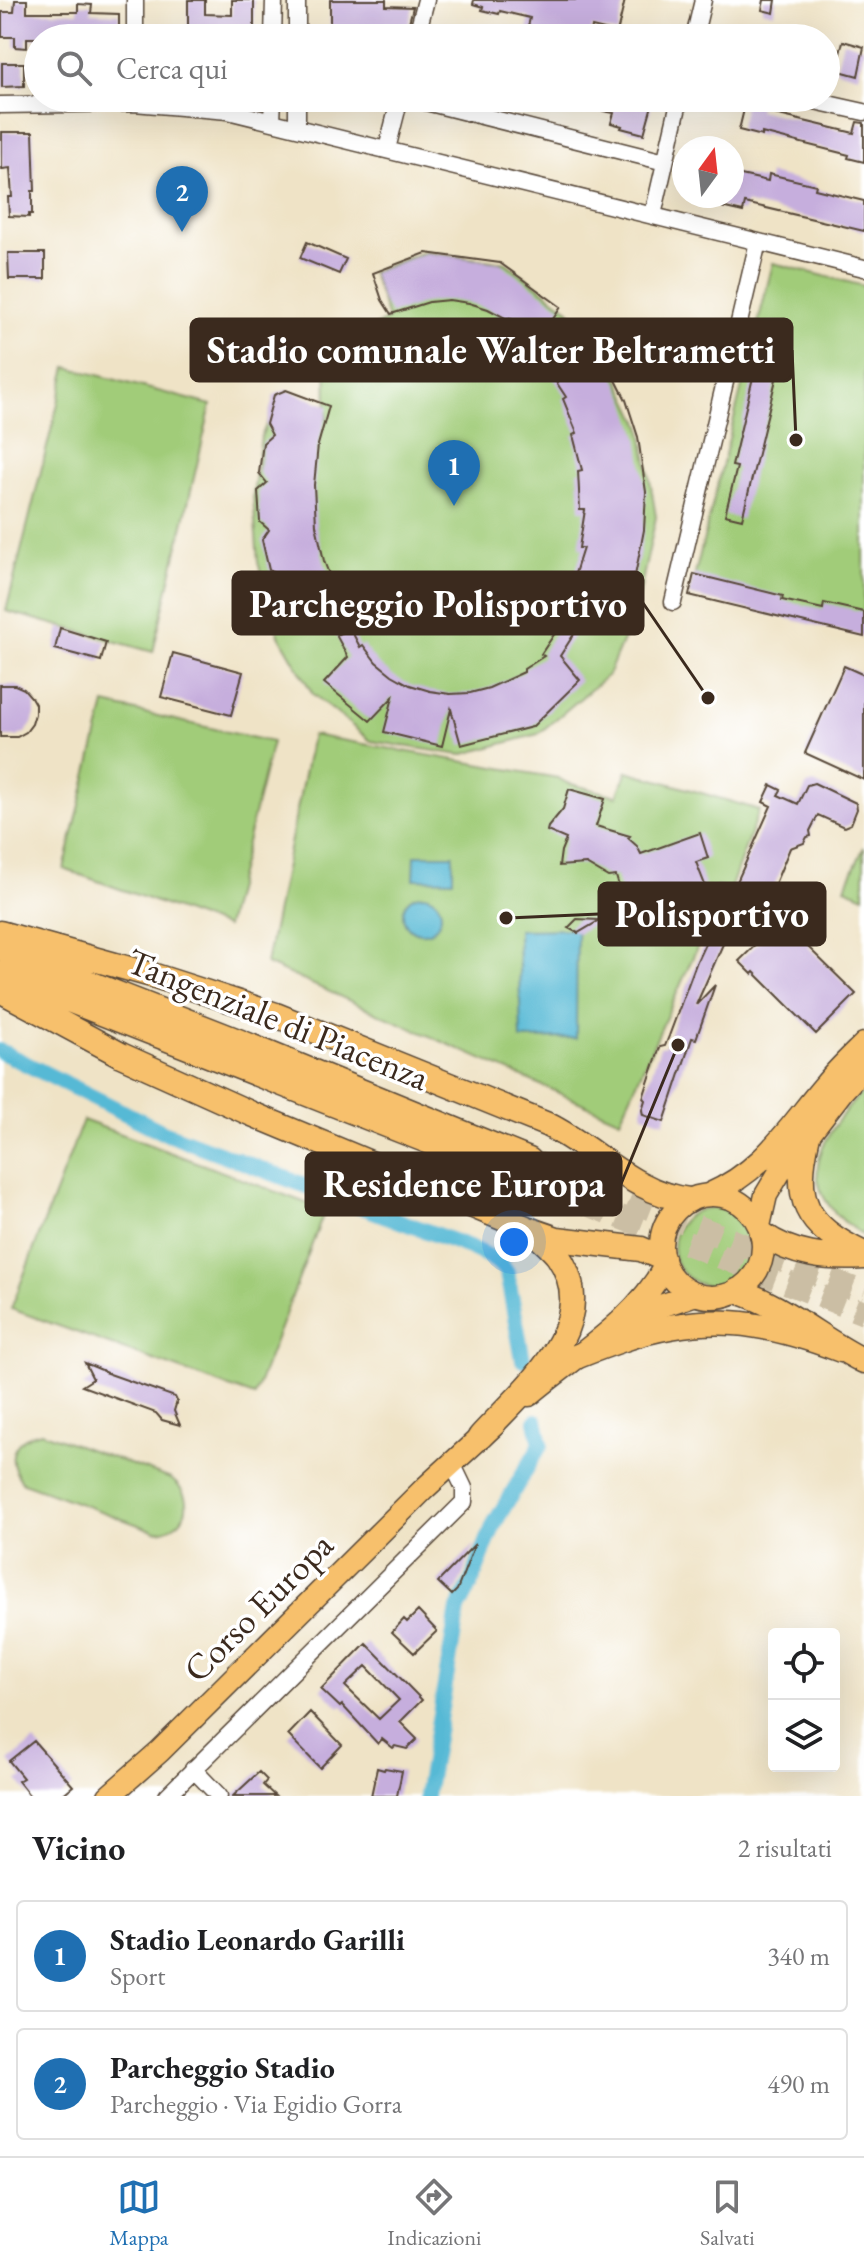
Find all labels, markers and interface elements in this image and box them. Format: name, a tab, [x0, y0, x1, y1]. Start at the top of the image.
search box	[24, 24, 840, 112]
icon: search	[52, 46, 96, 90]
text: Cerca qui	[116, 49, 228, 88]
north arrow	[672, 136, 744, 208]
pin: 2	[156, 166, 208, 232]
callout: Stadio comunale Walter Beltrametti	[191, 319, 792, 381]
text: Stadio comunale Walter Beltrametti	[207, 325, 775, 374]
pin: 1	[428, 440, 480, 506]
callout: Parcheggio Polisportivo	[233, 572, 643, 634]
text: Parcheggio Polisportivo	[249, 579, 627, 628]
callout: Polisportivo	[599, 883, 825, 945]
text: Polisportivo	[615, 889, 809, 938]
street label: Tangenziale di Piacenza	[120, 937, 436, 1101]
callout: Residence Europa	[306, 1153, 621, 1215]
text: Residence Europa	[323, 1159, 606, 1208]
your location	[494, 1222, 534, 1262]
street label: Corso Europa	[173, 1522, 343, 1692]
map controls	[768, 1628, 840, 1772]
button: locate	[768, 1628, 840, 1700]
button: layers	[768, 1700, 840, 1772]
text: Vicino	[32, 1826, 125, 1870]
text: 2 risultati	[738, 1831, 832, 1865]
text: Stadio Leonardo Garilli	[110, 1920, 405, 1959]
text: 1	[53, 1939, 67, 1973]
text: 340 m	[767, 1939, 830, 1973]
text: Sport	[110, 1959, 165, 1993]
text: Parcheggio Stadio	[110, 2048, 335, 2087]
text: 2	[53, 2067, 67, 2101]
text: 490 m	[767, 2067, 830, 2101]
text: Parcheggio · Via Egidio Gorra	[110, 2087, 402, 2121]
tab: Mappa	[109, 2175, 169, 2252]
tab: Indicazioni	[387, 2175, 481, 2252]
tab: Salvati	[700, 2175, 755, 2252]

